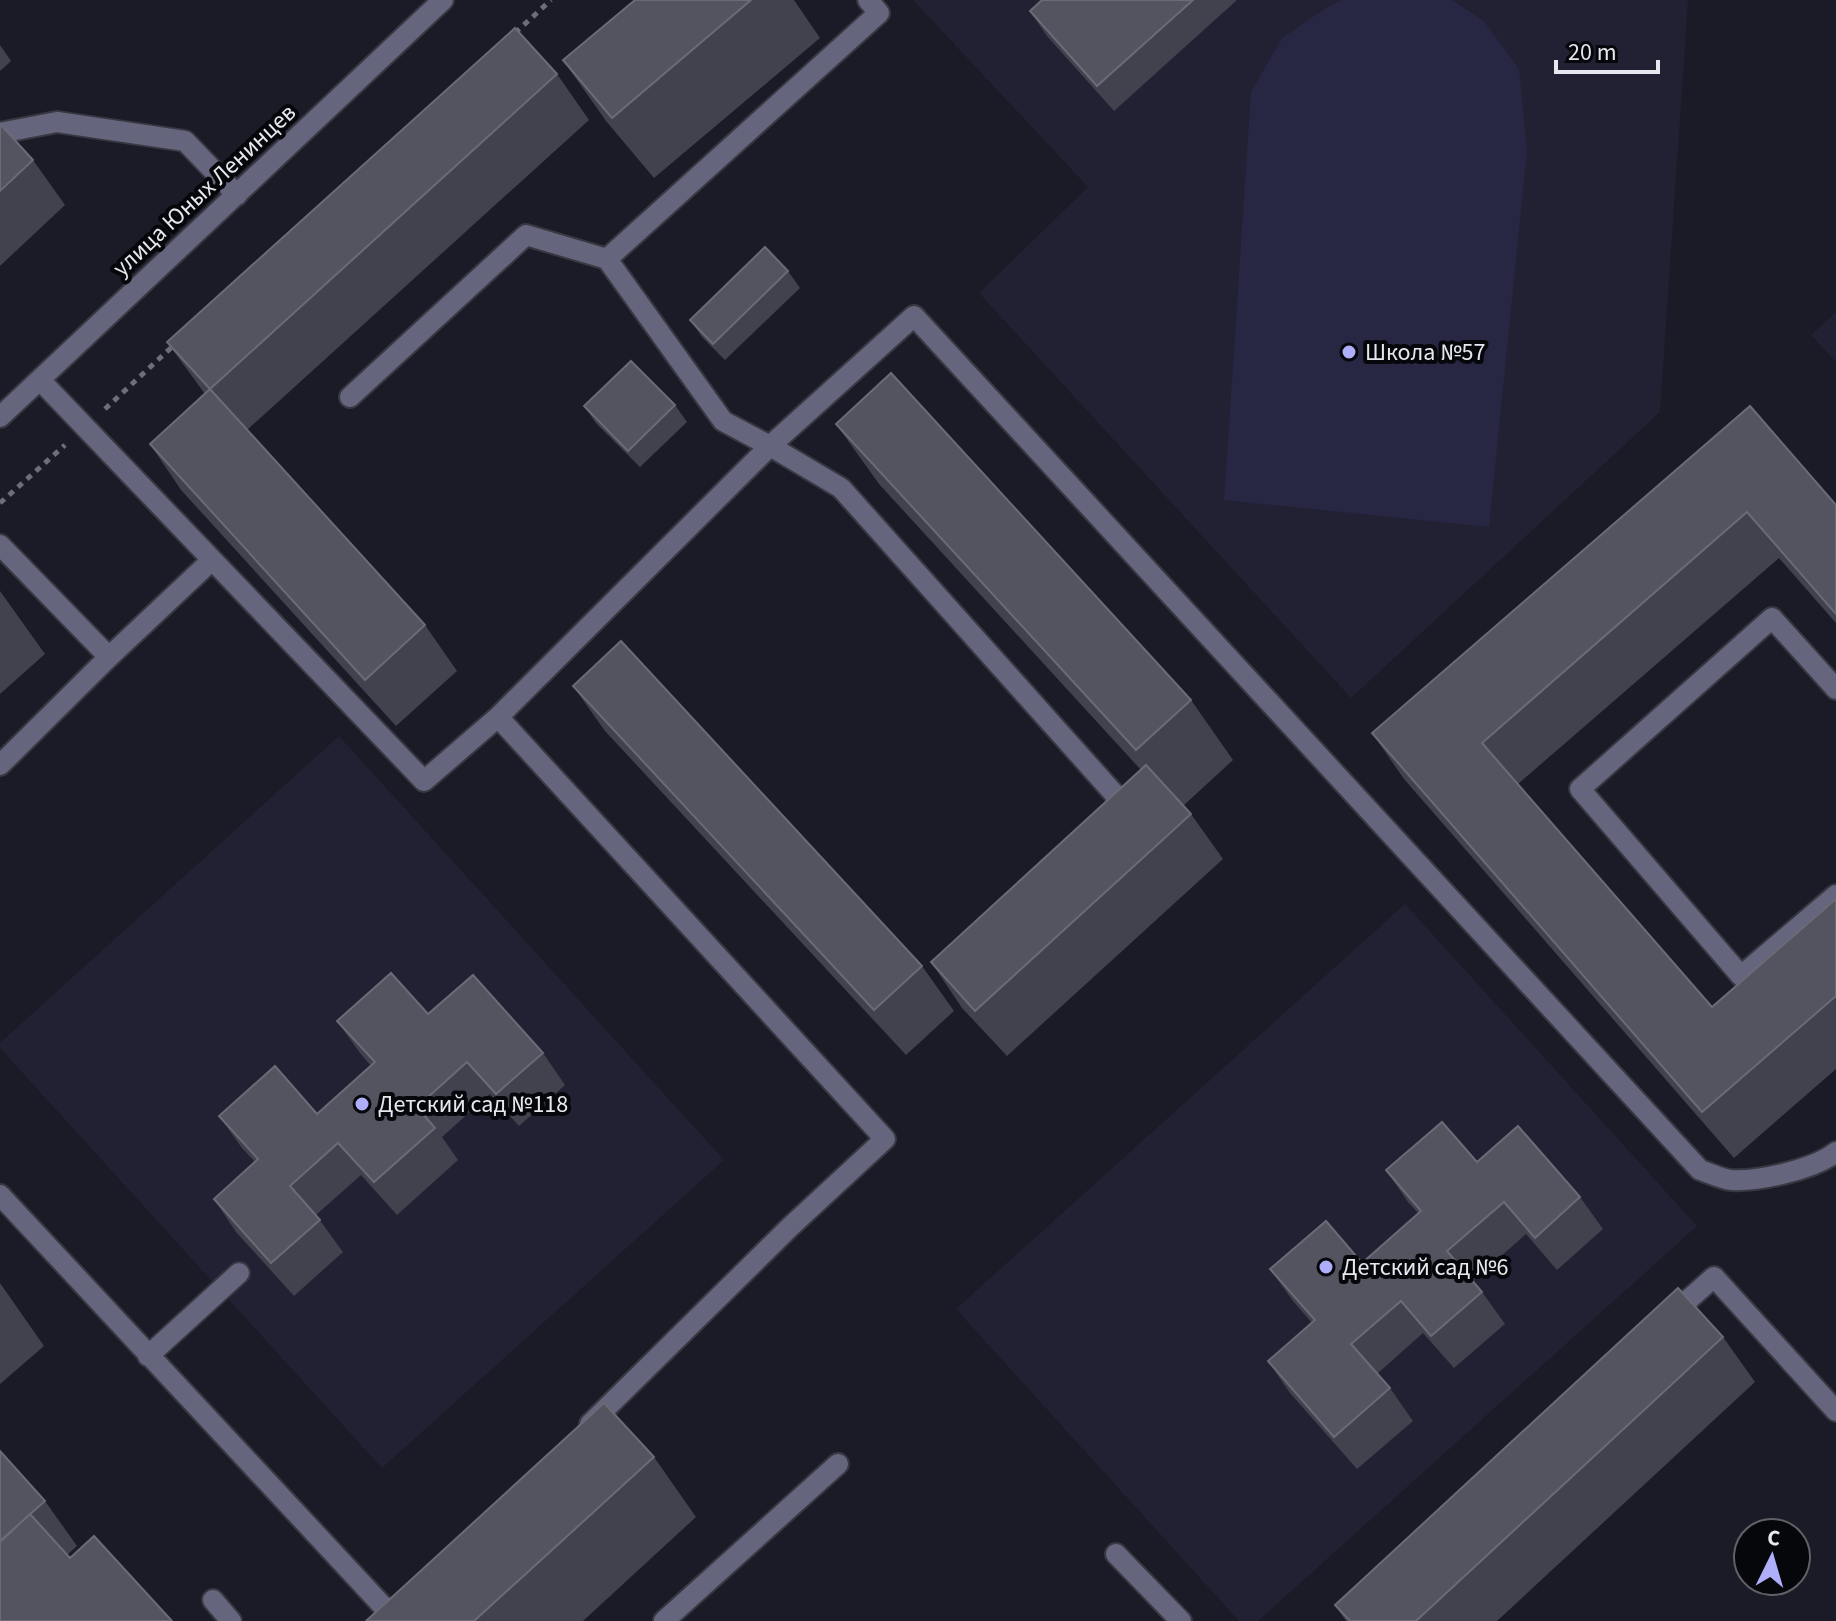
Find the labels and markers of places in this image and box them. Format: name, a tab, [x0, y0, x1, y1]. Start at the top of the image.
place label: Школа №57	[1365, 335, 1485, 370]
marker: Школа №57	[1340, 343, 1358, 361]
place label: Детский сад №118	[378, 1087, 568, 1122]
marker: Детский сад №118	[353, 1095, 371, 1113]
place label: Детский сад №6	[1342, 1250, 1508, 1285]
marker: Детский сад №6	[1317, 1258, 1335, 1276]

